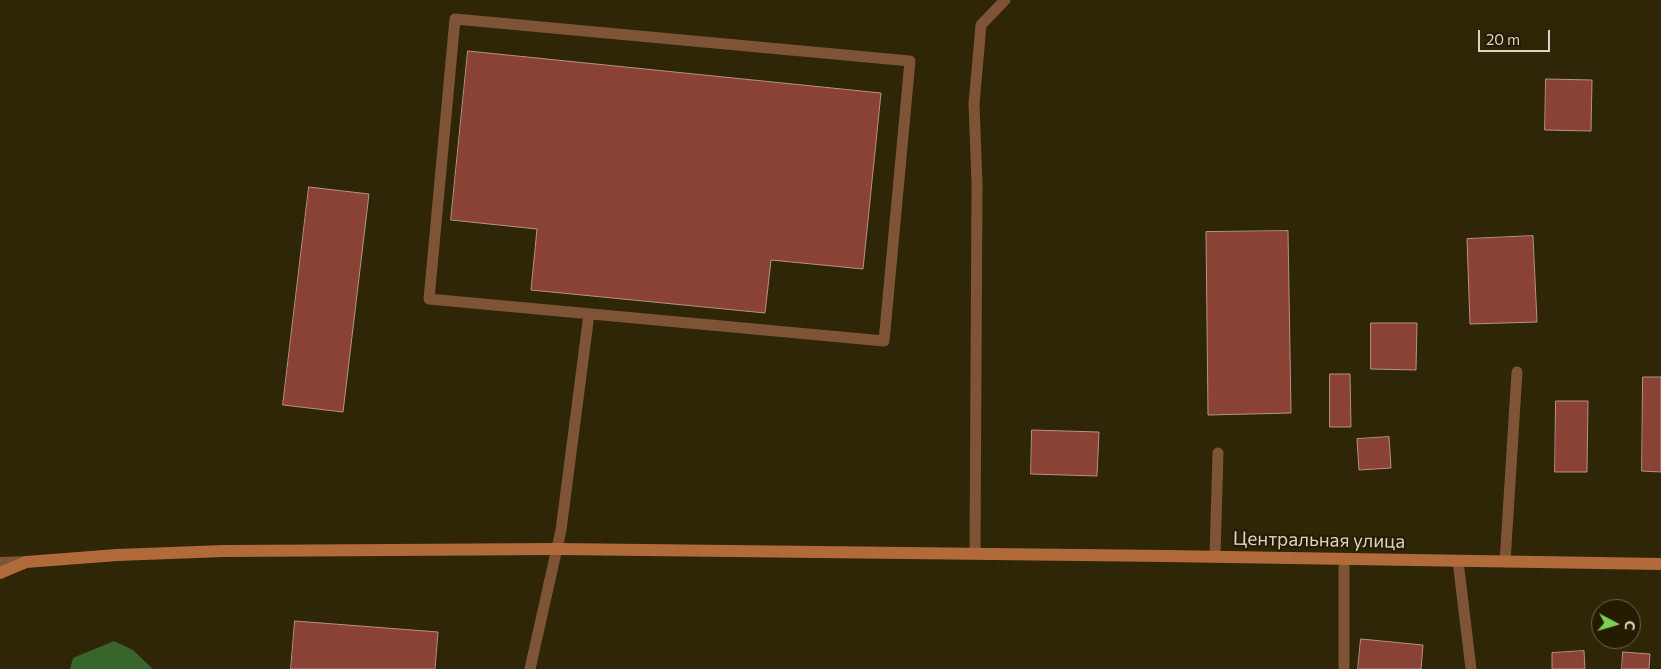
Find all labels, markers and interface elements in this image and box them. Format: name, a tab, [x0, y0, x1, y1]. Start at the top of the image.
scale bar	[1481, 20, 1554, 52]
text: 20 m	[1486, 30, 1520, 48]
street label: Центральная улица	[1233, 527, 1405, 553]
north arrow	[1591, 599, 1641, 649]
text: С	[1621, 620, 1639, 631]

